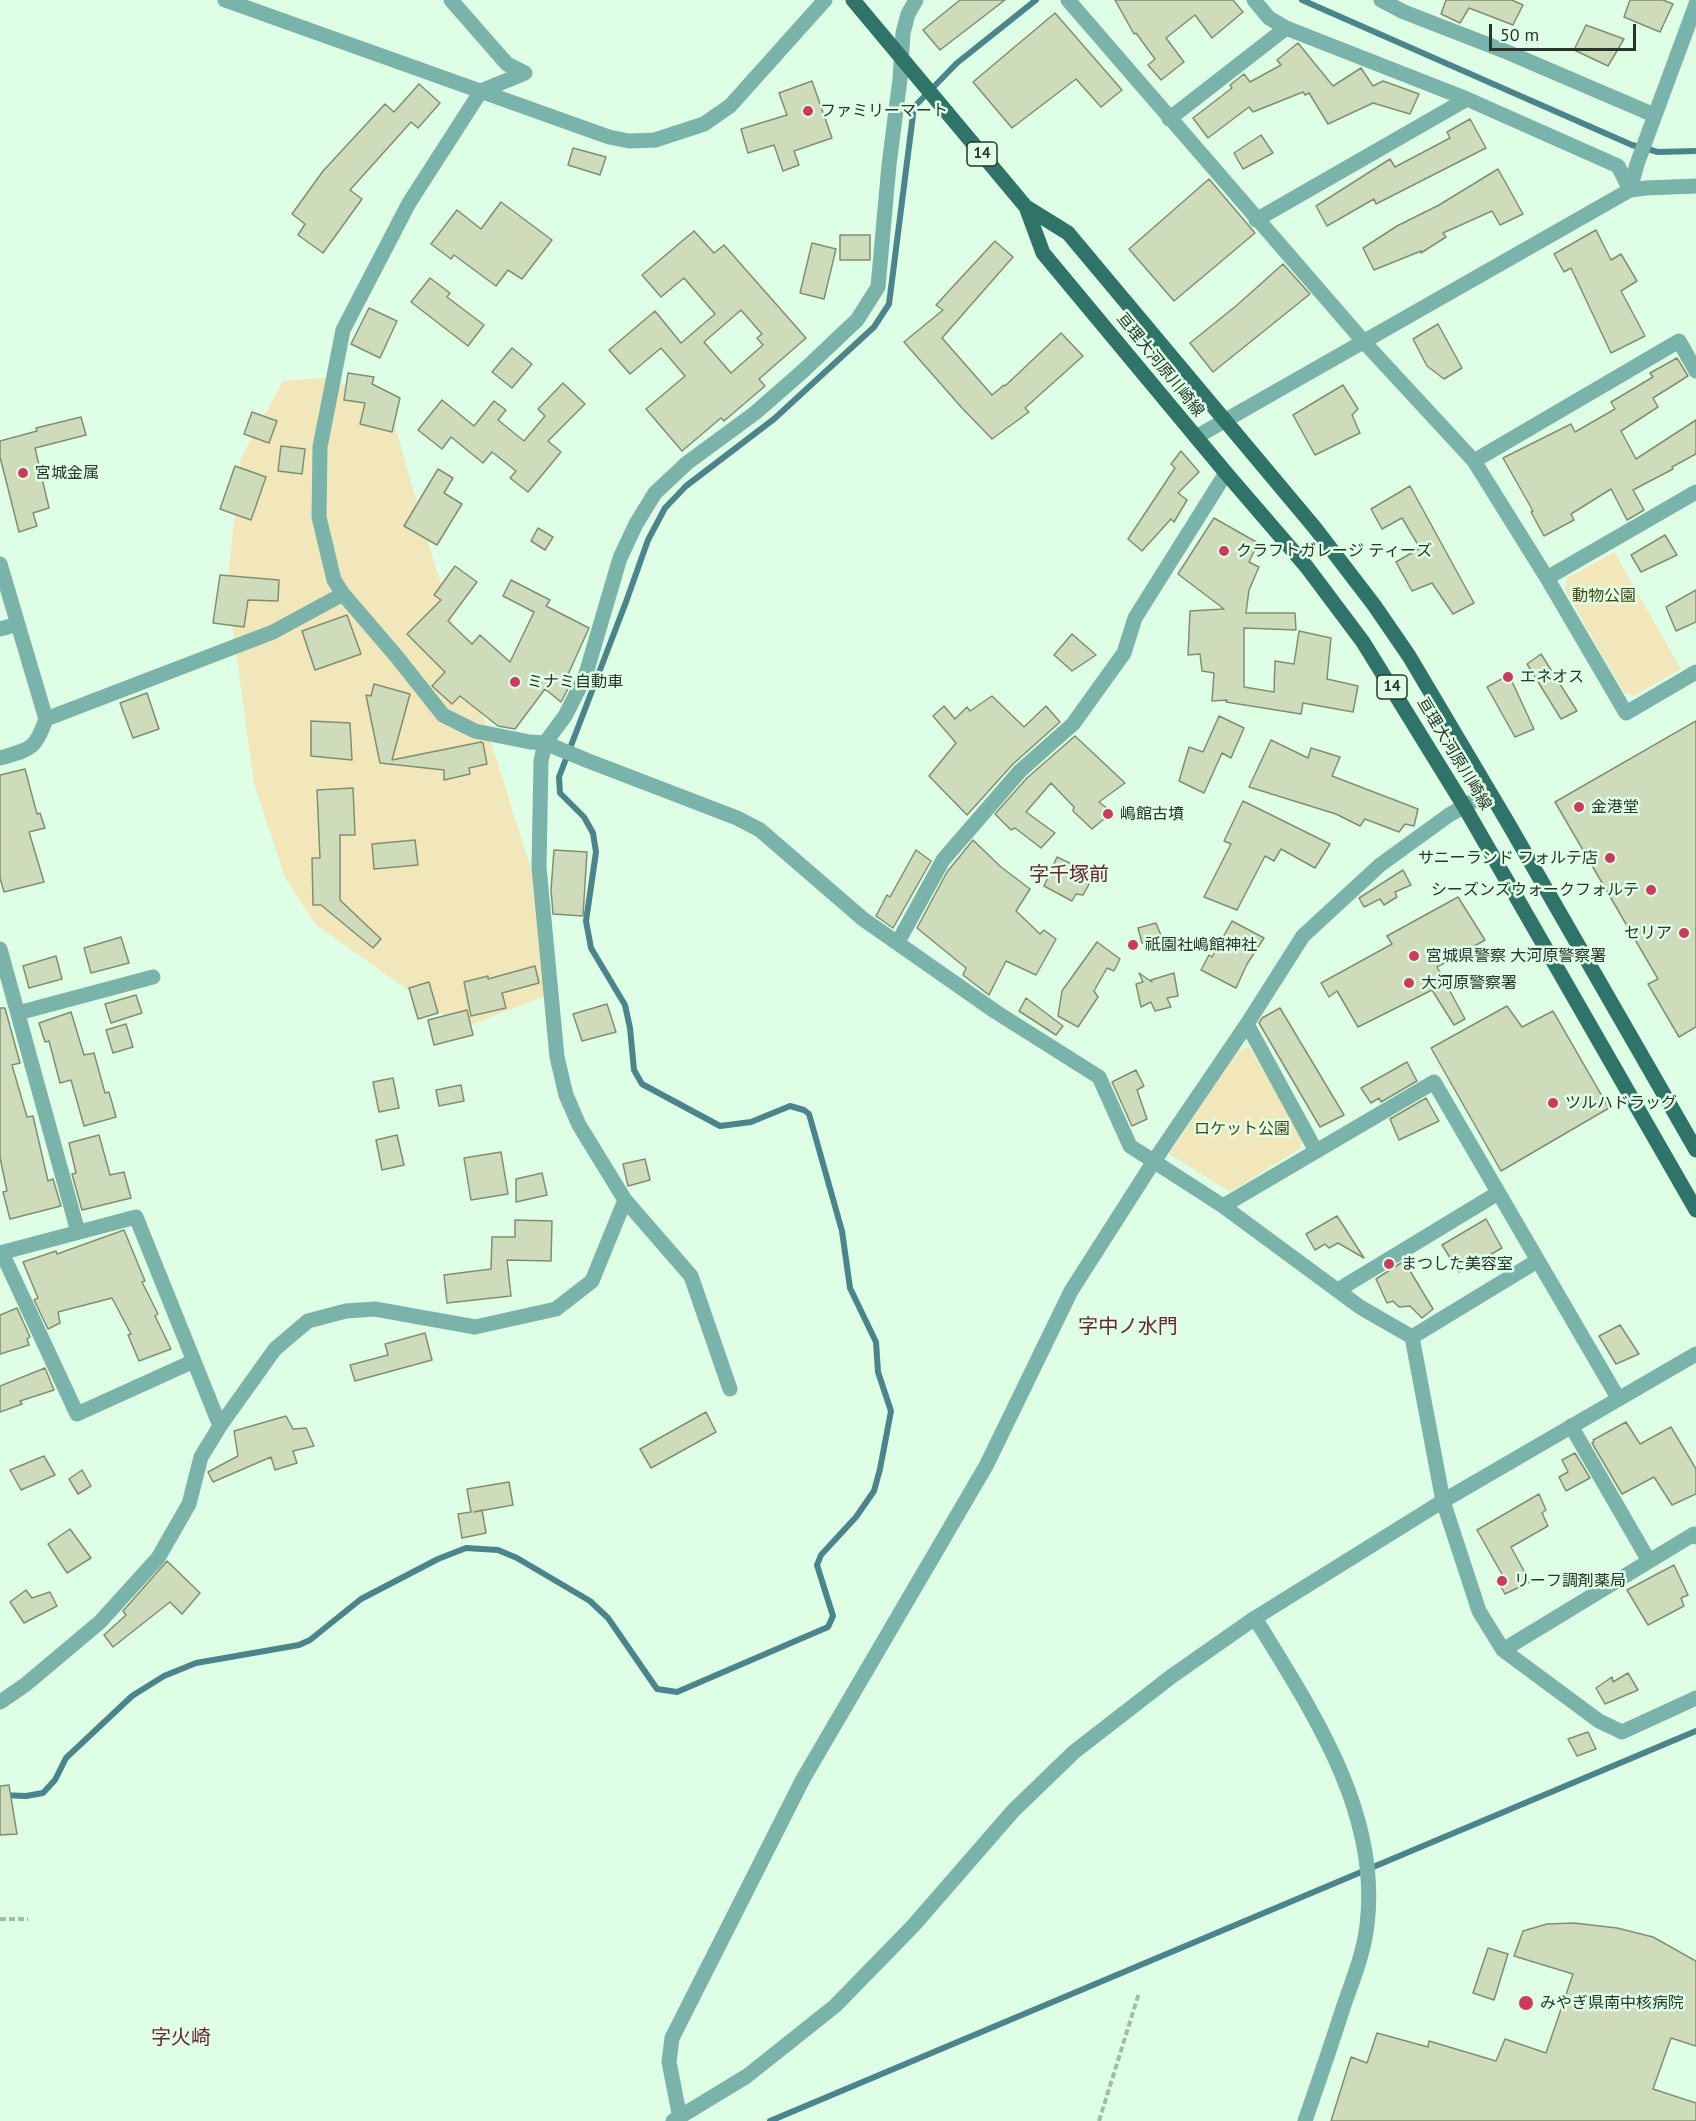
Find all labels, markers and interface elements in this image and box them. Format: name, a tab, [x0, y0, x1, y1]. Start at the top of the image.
scale bar	[1492, 12, 1639, 50]
text: 50 m	[1500, 23, 1539, 46]
place label: ファミリーマート	[820, 101, 948, 121]
marker: ファミリーマート	[801, 104, 815, 118]
road number: 14	[967, 142, 997, 166]
street label: 亘理大河原川崎線	[1112, 309, 1208, 421]
place label: 宮城金属	[35, 463, 99, 483]
marker: 宮城金属	[16, 466, 30, 480]
place label: クラフトガレージ ティーズ	[1236, 541, 1432, 561]
marker: クラフトガレージ ティーズ	[1217, 544, 1231, 558]
park label: 動物公園	[1572, 586, 1636, 606]
place label: エネオス	[1520, 667, 1584, 687]
marker: エネオス	[1501, 670, 1515, 684]
place label: ミナミ自動車	[527, 672, 623, 692]
marker: ミナミ自動車	[508, 675, 522, 689]
road number: 14	[1377, 675, 1407, 699]
street label: 亘理大河原川崎線	[1413, 694, 1495, 814]
place label: 金港堂	[1591, 797, 1639, 817]
marker: 金港堂	[1572, 800, 1586, 814]
place label: 嶋館古墳	[1120, 804, 1184, 824]
marker: 嶋館古墳	[1101, 807, 1115, 821]
place label: サニーランド フォルテ店	[1418, 848, 1598, 868]
marker: サニーランド フォルテ店	[1603, 851, 1617, 865]
district label: 字千塚前	[1029, 863, 1109, 887]
place label: シーズンズウォークフォルテ	[1431, 880, 1639, 900]
marker: シーズンズウォークフォルテ	[1644, 883, 1658, 897]
place label: セリア	[1624, 923, 1672, 943]
marker: セリア	[1677, 926, 1691, 940]
place label: 祇園社嶋館神社	[1145, 935, 1257, 955]
marker: 祇園社嶋館神社	[1126, 938, 1140, 952]
place label: 宮城県警察 大河原警察署	[1426, 946, 1606, 966]
marker: 宮城県警察 大河原警察署	[1407, 949, 1421, 963]
place label: 大河原警察署	[1421, 973, 1517, 993]
marker: 大河原警察署	[1402, 976, 1416, 990]
place label: ツルハドラッグ	[1565, 1093, 1677, 1113]
marker: ツルハドラッグ	[1546, 1096, 1560, 1110]
park label: ロケット公園	[1194, 1119, 1290, 1139]
place label: まつした美容室	[1401, 1254, 1513, 1274]
marker: まつした美容室	[1382, 1257, 1396, 1271]
district label: 字中ノ水門	[1078, 1315, 1178, 1339]
place label: リーフ調剤薬局	[1514, 1571, 1626, 1591]
marker: リーフ調剤薬局	[1495, 1574, 1509, 1588]
place label: みやぎ県南中核病院	[1540, 1993, 1684, 2013]
marker: みやぎ県南中核病院	[1517, 1994, 1535, 2012]
district label: 字火崎	[151, 2026, 211, 2050]

